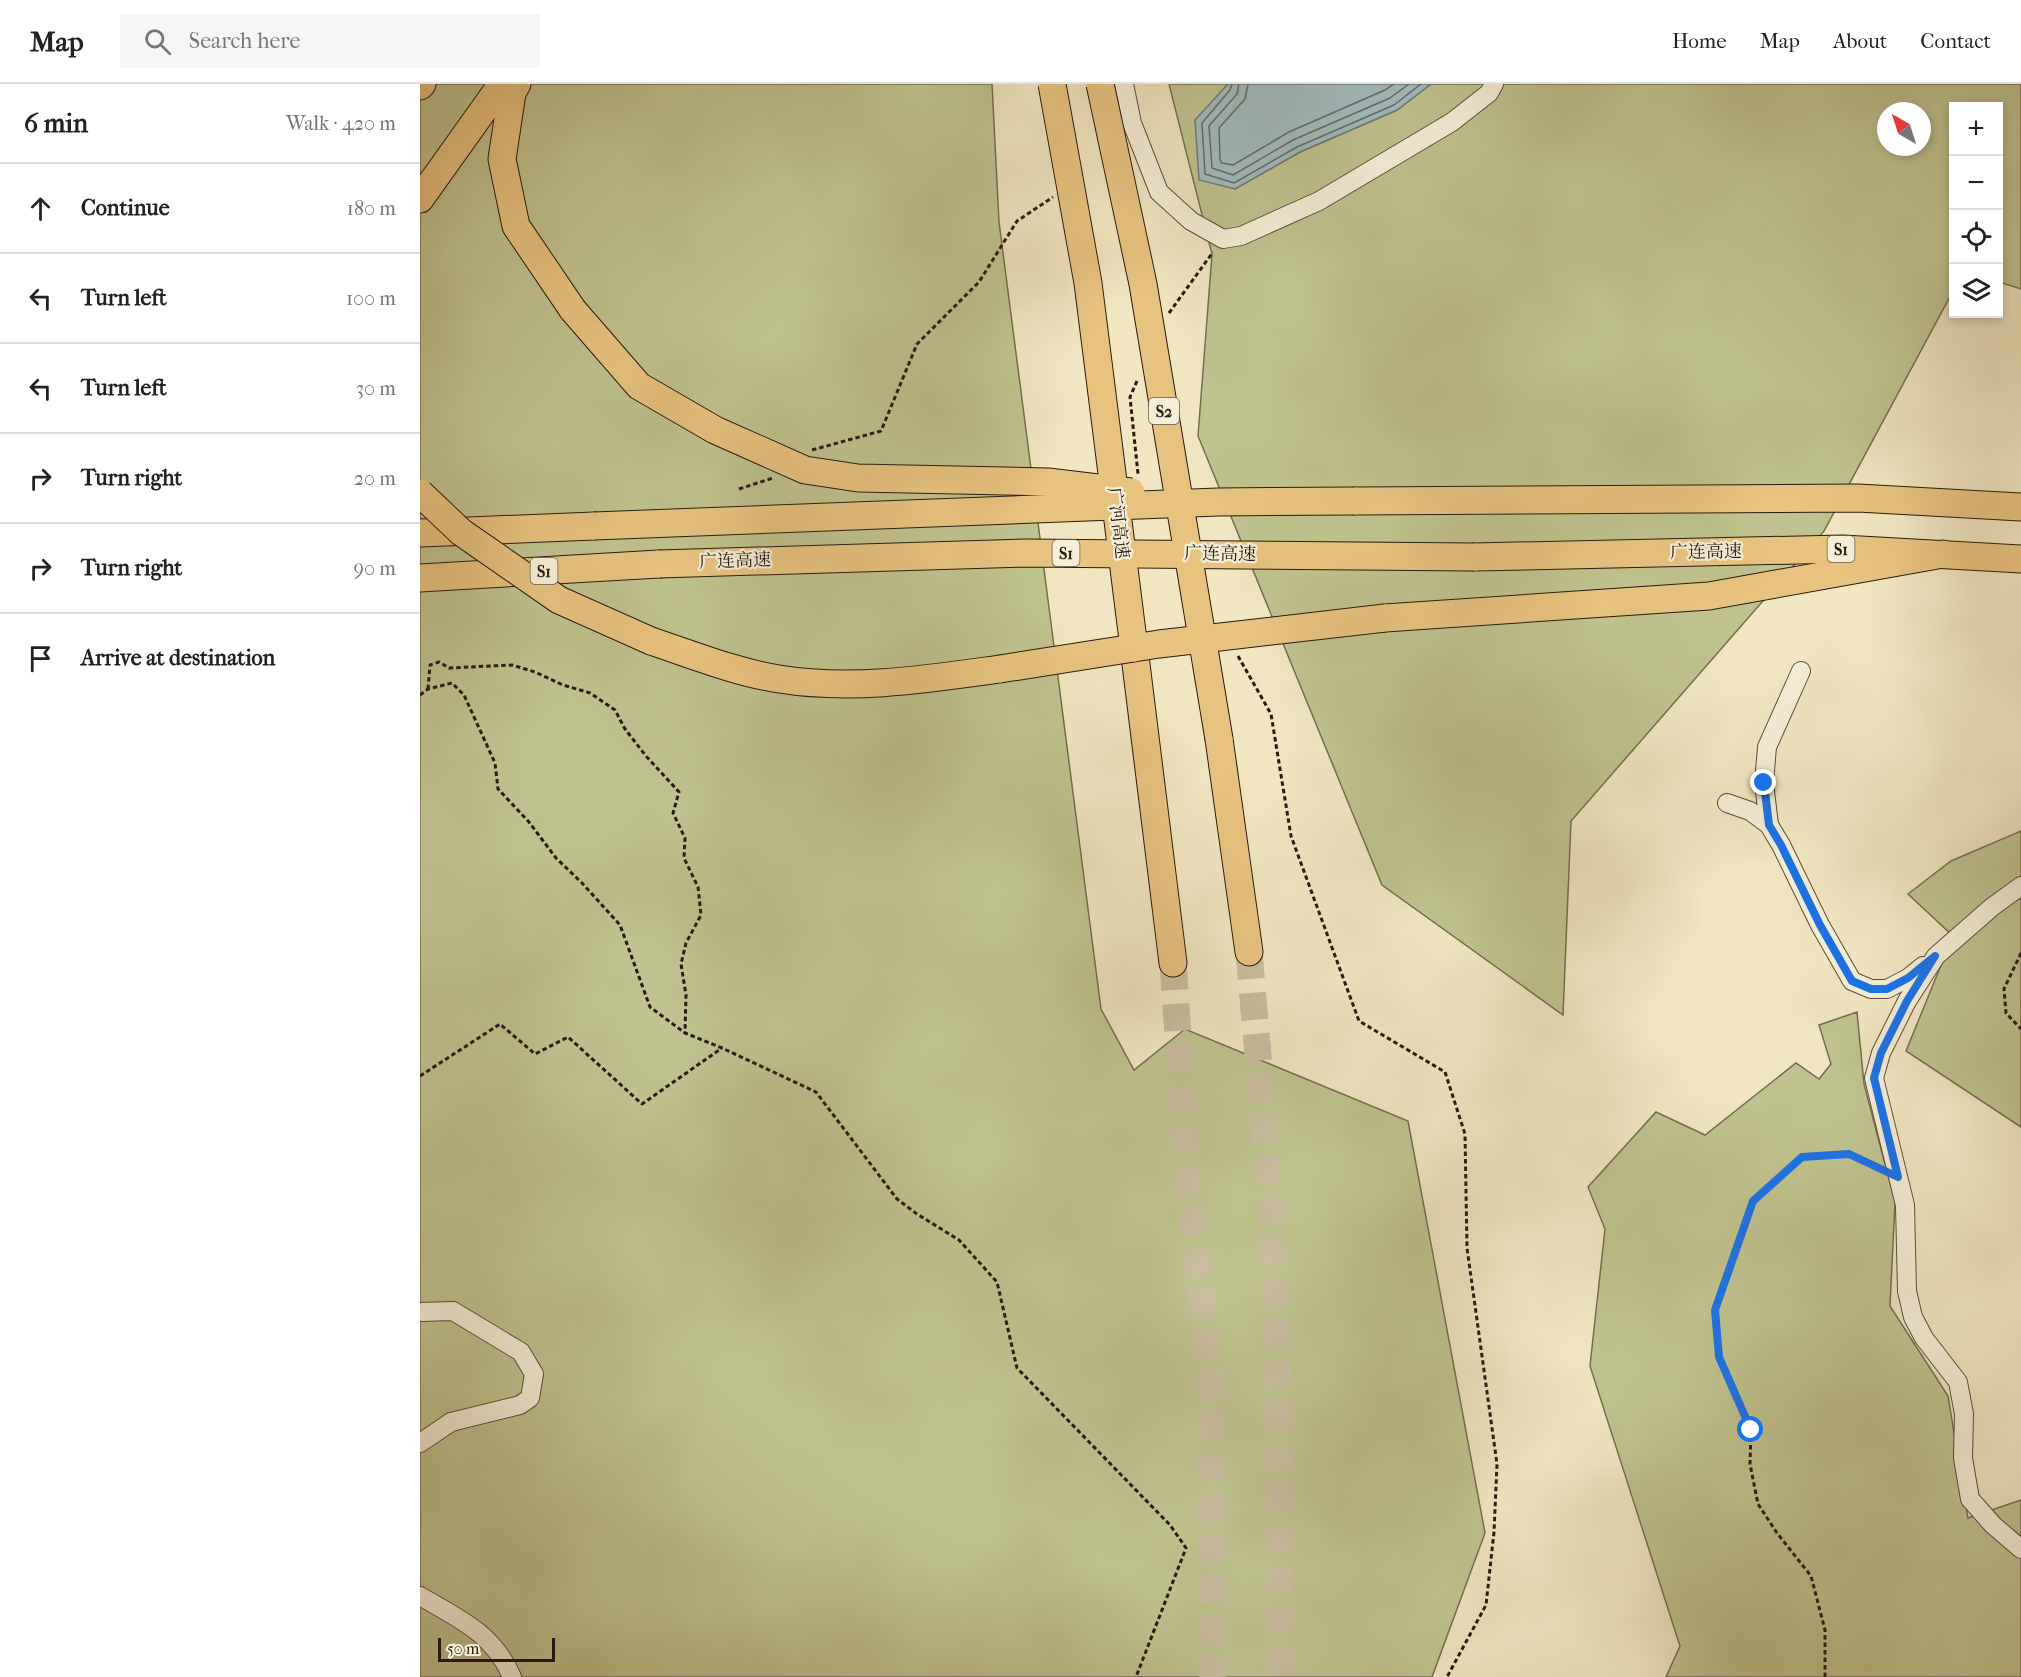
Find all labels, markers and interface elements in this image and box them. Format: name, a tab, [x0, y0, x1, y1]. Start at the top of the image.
search box	[120, 14, 540, 68]
text: Map	[30, 25, 84, 58]
icon: search	[141, 25, 174, 58]
text: Search here	[189, 28, 300, 54]
text: Home	[1672, 29, 1727, 53]
text: Map	[1760, 29, 1800, 53]
text: About	[1833, 29, 1887, 53]
text: Contact	[1920, 29, 1991, 53]
north arrow	[1877, 102, 1931, 156]
map controls	[1949, 102, 2003, 318]
button: +	[1949, 102, 2003, 156]
text: 6 min	[24, 108, 88, 139]
text: Walk · 420 m	[286, 112, 396, 135]
button: −	[1949, 156, 2003, 210]
icon: ahead	[24, 192, 57, 225]
text: Continue	[81, 195, 170, 221]
text: 180 m	[347, 197, 396, 220]
button: locate	[1949, 210, 2003, 264]
button: layers	[1949, 264, 2003, 318]
icon: left	[24, 282, 57, 315]
text: Turn left	[81, 285, 167, 311]
text: 100 m	[346, 287, 396, 310]
icon: left	[24, 372, 57, 405]
text: Turn left	[81, 375, 167, 401]
text: 30 m	[356, 377, 396, 400]
road number: S2	[1149, 398, 1179, 424]
icon: right	[24, 462, 57, 495]
text: Turn right	[81, 465, 182, 491]
text: 20 m	[354, 467, 396, 490]
street label: 广河高速	[1103, 486, 1133, 560]
road number: S1	[1828, 536, 1854, 562]
road number: S1	[1052, 540, 1080, 566]
street label: 广连高速	[1670, 541, 1742, 563]
street label: 广连高速	[1184, 543, 1256, 565]
street label: 广连高速	[699, 549, 771, 573]
icon: right	[24, 552, 57, 585]
text: Turn right	[81, 555, 182, 581]
text: 90 m	[354, 557, 396, 580]
road number: S1	[530, 558, 558, 584]
icon: arrive	[24, 642, 57, 675]
text: Arrive at destination	[81, 645, 275, 671]
route end	[1750, 769, 1776, 795]
route start	[1737, 1416, 1763, 1442]
scale bar	[438, 1635, 555, 1662]
text: 50 m	[447, 1639, 479, 1658]

